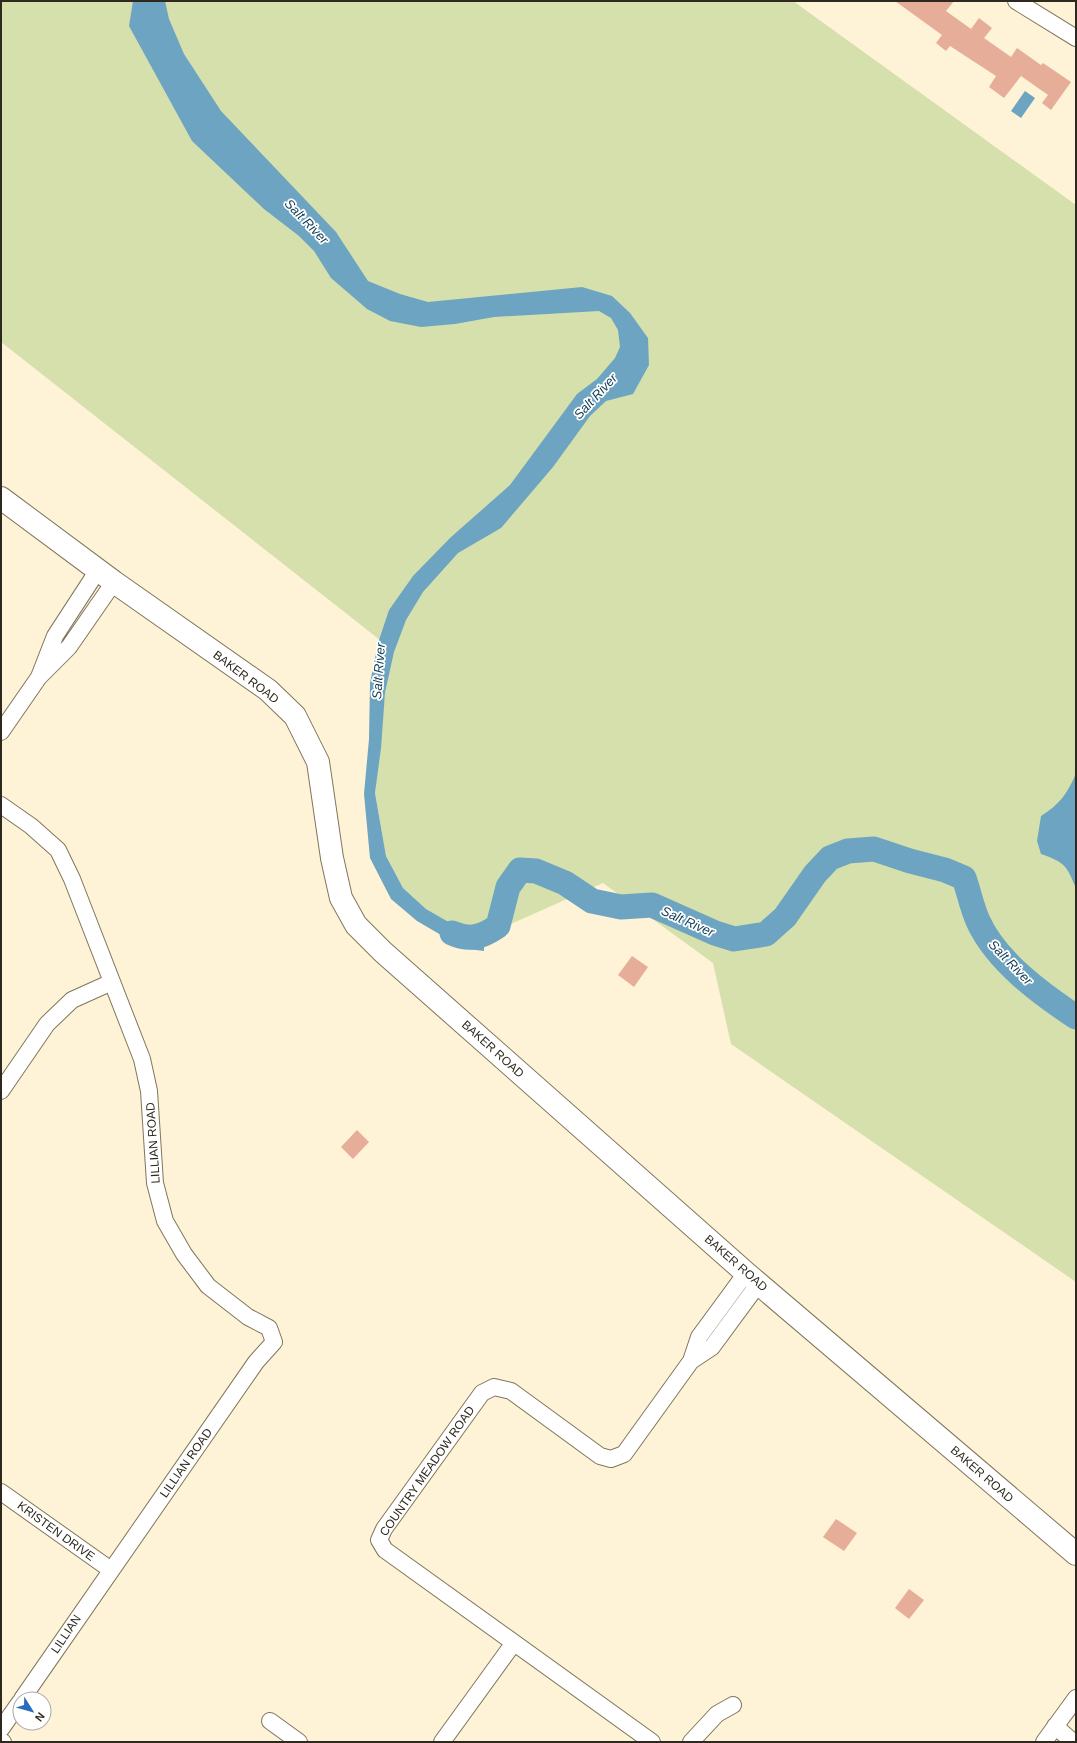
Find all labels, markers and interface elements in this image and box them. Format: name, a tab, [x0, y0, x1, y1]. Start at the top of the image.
water label: Salt River	[282, 196, 332, 247]
water label: Salt River	[571, 370, 621, 422]
water label: Salt River	[369, 642, 388, 700]
street label: BAKER ROAD	[210, 648, 282, 706]
water label: Salt River	[659, 903, 717, 940]
water label: Salt River	[986, 937, 1036, 988]
street label: BAKER ROAD	[459, 1017, 527, 1081]
street label: LILLIAN ROAD	[143, 1102, 163, 1184]
street label: BAKER ROAD	[702, 1232, 771, 1294]
street label: COUNTRY MEADOW ROAD	[377, 1403, 478, 1539]
street label: LILLIAN ROAD	[157, 1425, 215, 1500]
street label: BAKER ROAD	[948, 1443, 1017, 1505]
street label: KRISTEN DRIVE	[15, 1498, 97, 1564]
street label: LILLIAN	[48, 1612, 84, 1656]
north arrow	[12, 1691, 52, 1731]
text: N	[33, 1710, 47, 1724]

